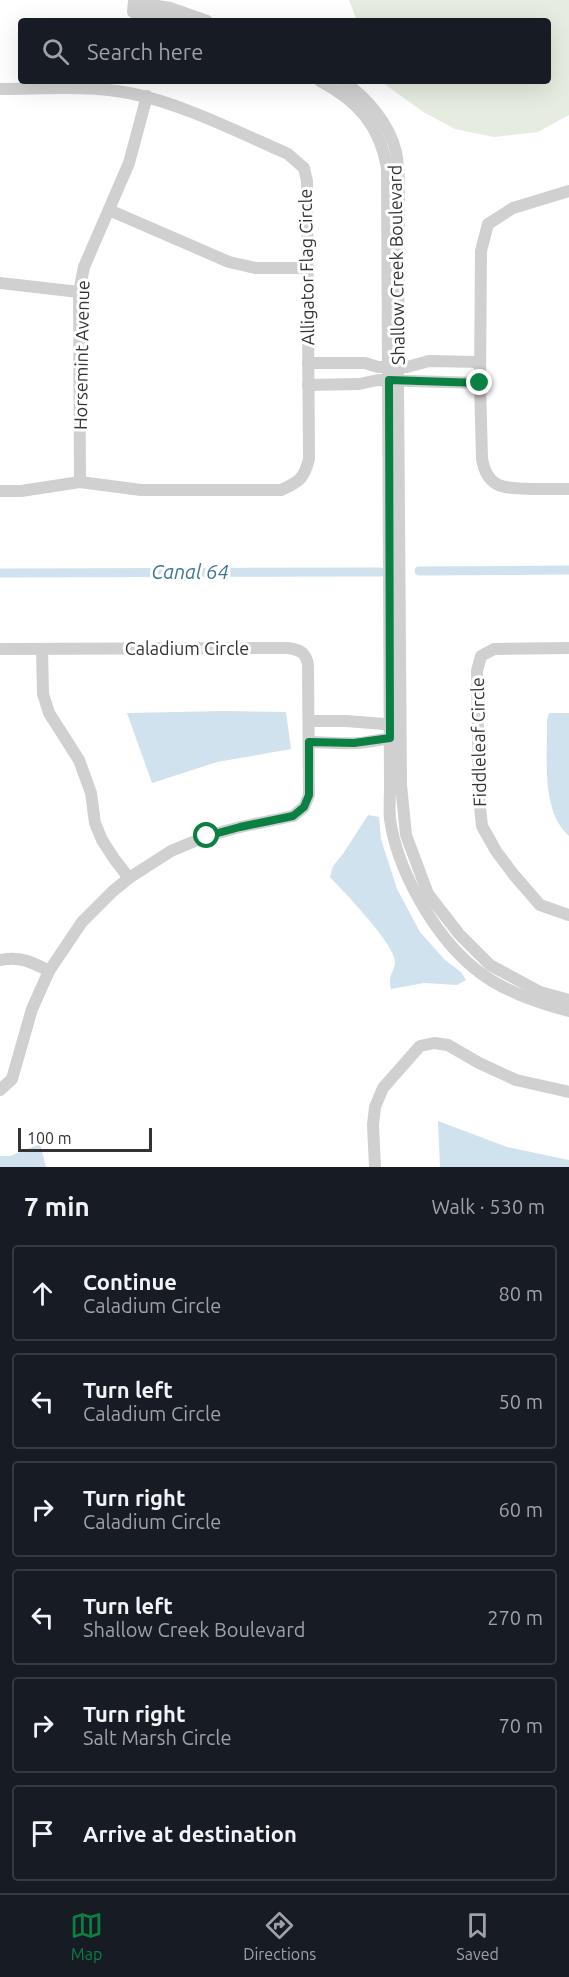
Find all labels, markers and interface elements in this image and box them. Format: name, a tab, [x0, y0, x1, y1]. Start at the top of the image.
search box	[18, 18, 551, 84]
icon: search	[39, 35, 72, 68]
text: Search here	[87, 39, 203, 64]
street label: Shallow Creek Boulevard	[384, 165, 408, 365]
street label: Alligator Flag Circle	[295, 188, 317, 346]
street label: Horsemint Avenue	[70, 280, 92, 430]
route end	[466, 369, 492, 395]
water label: Canal 64	[151, 560, 229, 583]
street label: Caladium Circle	[125, 638, 249, 658]
street label: Fiddleleaf Circle	[467, 677, 489, 807]
route start	[193, 822, 219, 848]
scale bar	[18, 1125, 152, 1152]
text: 100 m	[27, 1129, 72, 1147]
text: 7 min	[24, 1192, 90, 1221]
text: Walk · 530 m	[432, 1195, 545, 1218]
text: Continue	[83, 1269, 177, 1294]
icon: ahead	[26, 1277, 59, 1310]
text: 80 m	[499, 1282, 543, 1305]
text: Caladium Circle	[83, 1294, 221, 1317]
text: Turn left	[83, 1377, 173, 1402]
icon: left	[26, 1385, 59, 1418]
text: 50 m	[499, 1390, 543, 1413]
text: Caladium Circle	[83, 1402, 221, 1425]
text: Turn right	[83, 1485, 185, 1510]
icon: right	[26, 1493, 59, 1526]
text: 60 m	[499, 1498, 543, 1521]
text: Caladium Circle	[83, 1510, 221, 1533]
text: Turn left	[83, 1593, 173, 1618]
icon: left	[26, 1601, 59, 1634]
text: 270 m	[487, 1606, 543, 1629]
text: Shallow Creek Boulevard	[83, 1618, 305, 1641]
text: Turn right	[83, 1701, 185, 1726]
icon: right	[26, 1709, 59, 1742]
text: 70 m	[499, 1714, 543, 1737]
text: Salt Marsh Circle	[83, 1726, 232, 1749]
icon: arrive	[26, 1817, 59, 1850]
text: Arrive at destination	[83, 1821, 297, 1846]
tab: Map	[70, 1909, 103, 1963]
tab: Directions	[243, 1909, 316, 1963]
tab: Saved	[456, 1909, 499, 1963]

